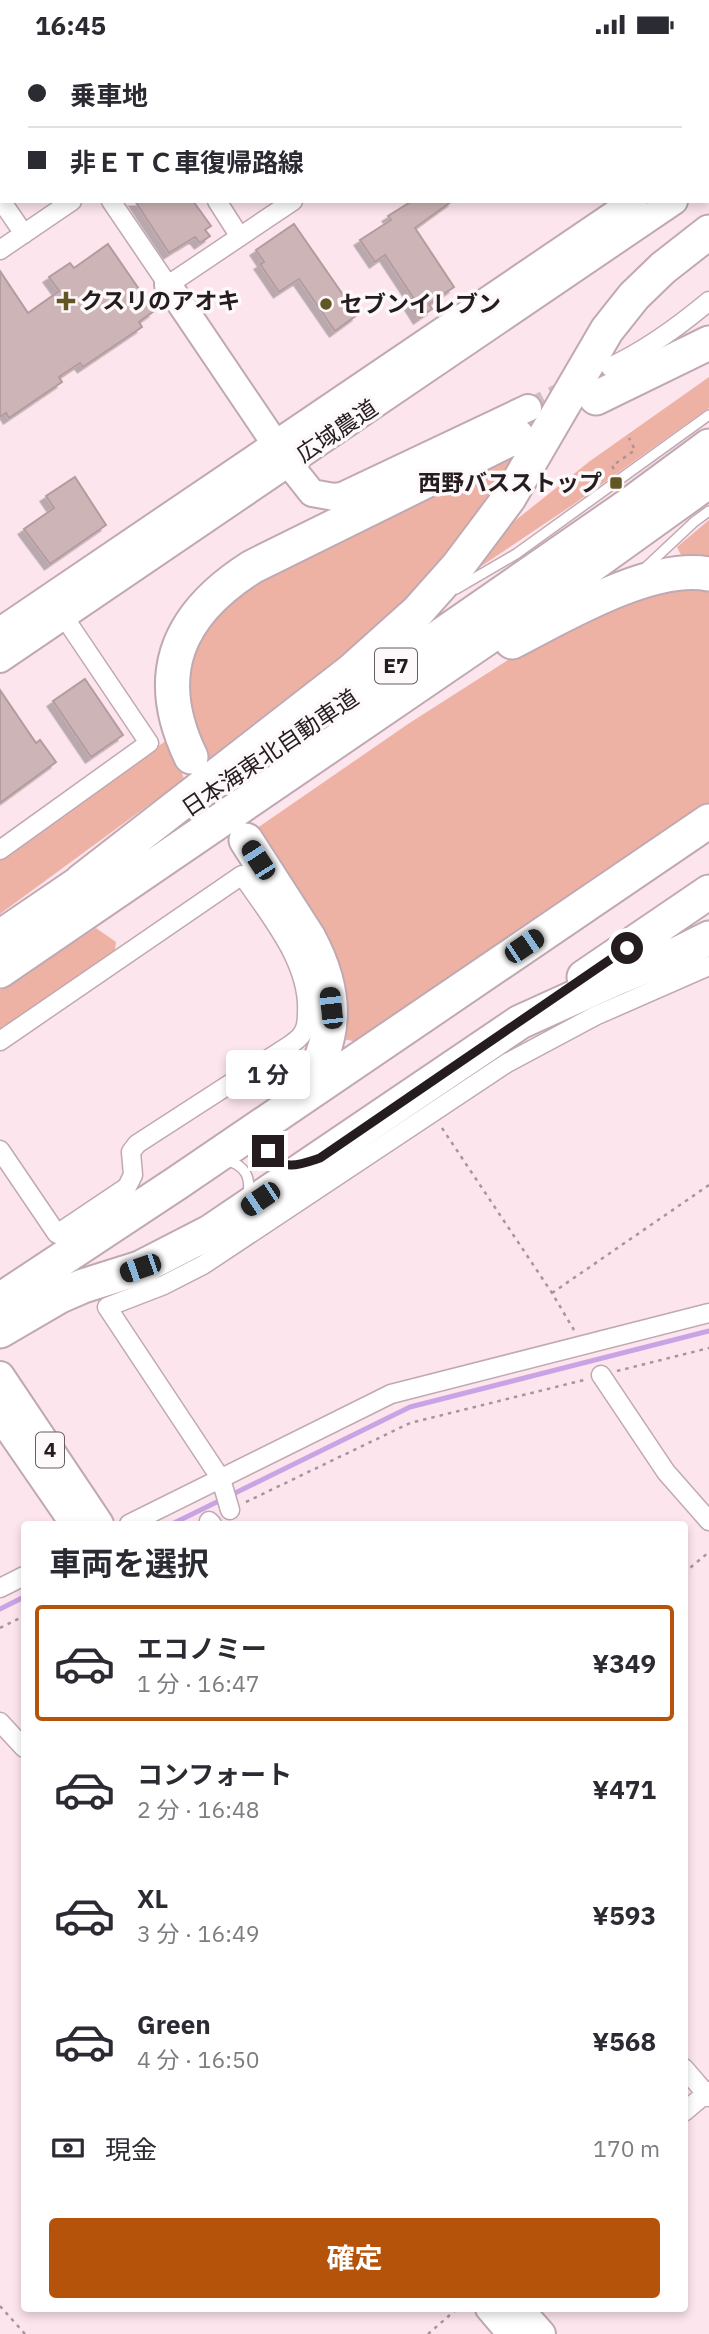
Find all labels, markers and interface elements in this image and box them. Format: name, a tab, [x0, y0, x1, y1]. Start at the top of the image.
text: 16:45	[35, 8, 106, 42]
text: 乗車地	[70, 78, 148, 112]
text: 非ＥＴＣ車復帰路線	[70, 145, 304, 179]
place label: クスリのアオキ	[80, 285, 240, 315]
place label: セブンイレブン	[340, 288, 501, 318]
marker: クスリのアオキ	[58, 293, 74, 309]
marker: セブンイレブン	[318, 296, 334, 312]
street label: 広域農道	[290, 392, 383, 468]
place label: 西野バスストップ	[418, 467, 602, 497]
marker: 西野バスストップ	[608, 475, 624, 491]
road number: E7	[375, 649, 417, 683]
street label: 日本海東北自動車道	[175, 682, 364, 822]
car	[238, 837, 279, 883]
car	[501, 926, 548, 966]
route start	[611, 932, 643, 964]
car	[319, 986, 344, 1030]
callout: 1 分	[226, 1049, 310, 1099]
text: 1 分	[247, 1059, 289, 1089]
route end	[252, 1135, 284, 1167]
car	[237, 1179, 284, 1219]
car	[117, 1251, 164, 1285]
road number: 4	[36, 1433, 64, 1467]
text: 車両を選択	[49, 1542, 209, 1584]
text: エコノミー	[137, 1631, 267, 1665]
icon: car	[53, 1632, 116, 1695]
text: ¥349	[592, 1646, 656, 1680]
text: 1 分 · 16:47	[137, 1668, 260, 1698]
text: コンフォート	[137, 1757, 292, 1791]
icon: car	[53, 1758, 116, 1821]
text: ¥471	[592, 1772, 656, 1806]
text: 2 分 · 16:48	[137, 1794, 260, 1824]
text: XL	[137, 1881, 168, 1915]
icon: car	[53, 1884, 116, 1947]
text: ¥593	[592, 1898, 656, 1932]
text: 3 分 · 16:49	[137, 1918, 260, 1948]
text: Green	[137, 2007, 211, 2041]
icon: car	[53, 2010, 116, 2073]
text: ¥568	[592, 2024, 656, 2058]
text: 4 分 · 16:50	[137, 2044, 260, 2074]
icon: cash	[49, 2129, 87, 2167]
text: 現金	[105, 2132, 157, 2166]
text: 170 m	[593, 2133, 660, 2163]
button: 確定	[49, 2218, 660, 2298]

